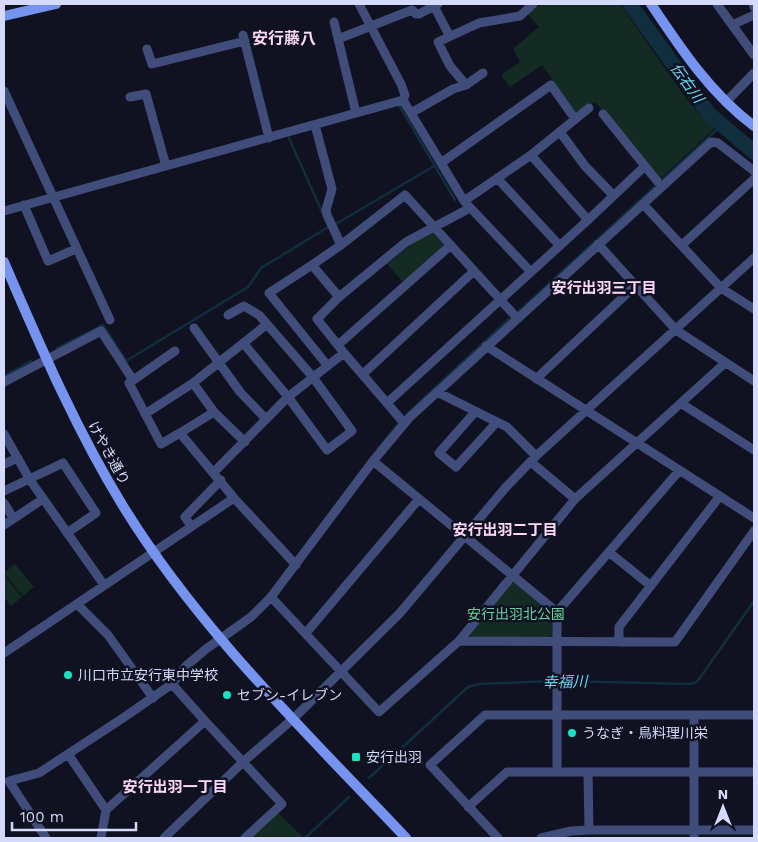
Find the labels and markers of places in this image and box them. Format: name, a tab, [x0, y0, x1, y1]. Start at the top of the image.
place label: 川口市立安行東中学校	[78, 667, 218, 683]
marker: 川口市立安行東中学校	[62, 669, 74, 681]
place label: セブン-イレブン	[237, 687, 342, 703]
marker: セブン-イレブン	[221, 689, 233, 701]
place label: うなぎ・鳥料理川栄	[582, 725, 708, 741]
marker: うなぎ・鳥料理川栄	[566, 727, 578, 739]
place label: 安行出羽	[366, 749, 422, 765]
marker: 安行出羽	[350, 751, 362, 763]

